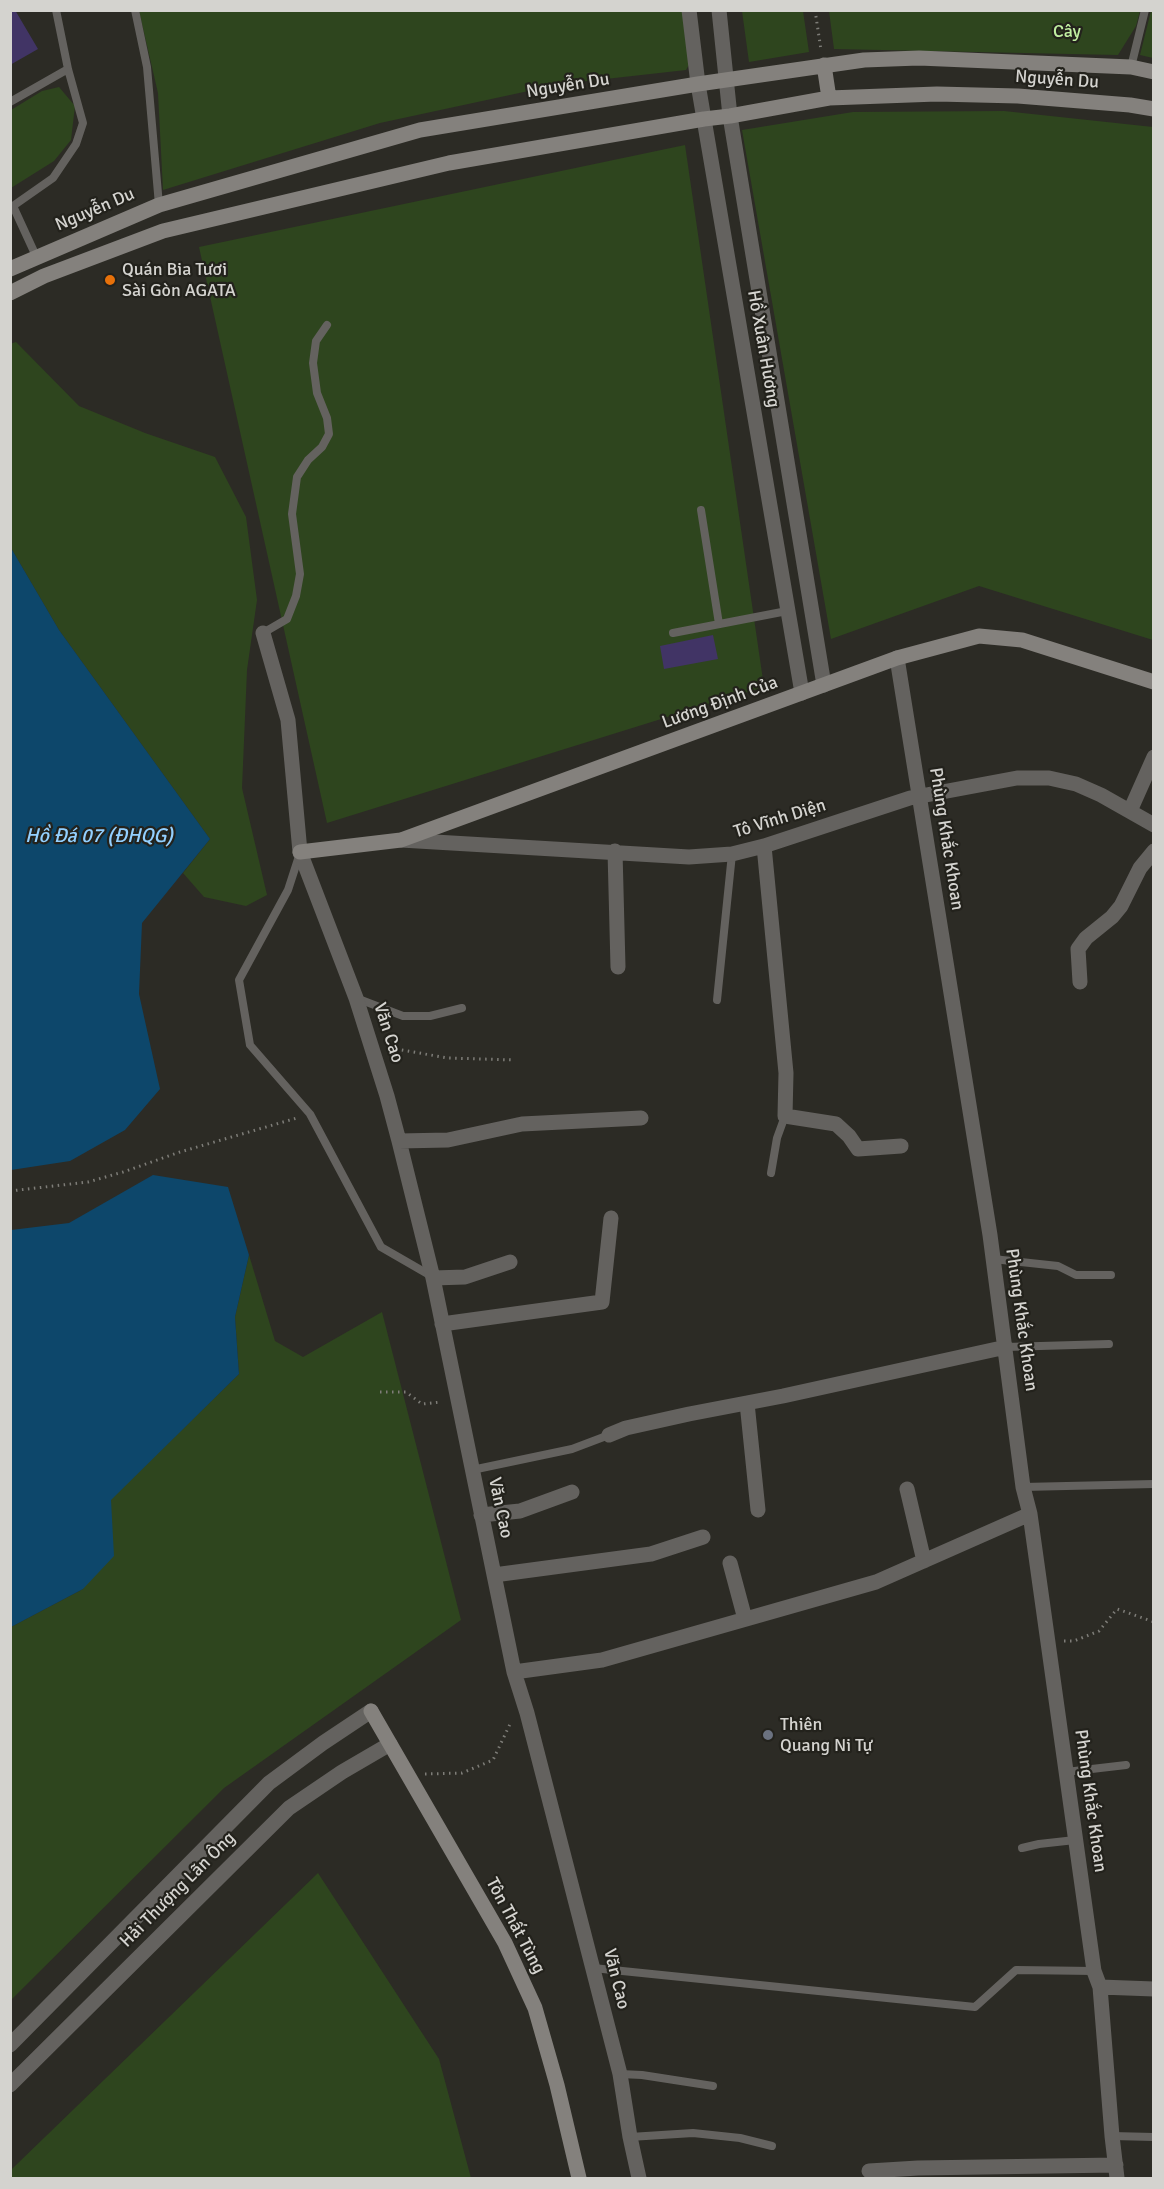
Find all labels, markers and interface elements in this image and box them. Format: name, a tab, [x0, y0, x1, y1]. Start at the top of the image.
park label: Cây	[1053, 21, 1081, 43]
street label: Nguyễn Du	[1014, 66, 1100, 94]
street label: Nguyễn Du	[525, 69, 611, 103]
street label: Nguyễn Du	[52, 184, 138, 236]
place label: Quán Bia Tươi Sài Gòn AGATA	[122, 259, 236, 302]
marker: Quán Bia Tươi Sài Gòn AGATA	[103, 273, 117, 287]
street label: Hồ Xuân Hương	[742, 288, 784, 410]
street label: Lương Định Của	[659, 672, 781, 734]
street label: Phùng Khắc Khoan	[924, 766, 968, 912]
street label: Tô Vĩnh Diện	[731, 795, 829, 843]
water label: Hồ Đá 07 (ĐHQG)	[25, 825, 173, 849]
street label: Văn Cao	[368, 1000, 408, 1066]
street label: Phùng Khắc Khoan	[1000, 1247, 1042, 1393]
street label: Văn Cao	[483, 1476, 517, 1540]
place label: Thiên Quang Ni Tự	[780, 1714, 873, 1756]
marker: Thiên Quang Ni Tự	[761, 1728, 775, 1742]
street label: Phùng Khắc Khoan	[1069, 1728, 1111, 1874]
street label: Hải Thượng Lãn Ông	[116, 1828, 240, 1952]
street label: Tôn Thất Tùng	[481, 1874, 549, 1978]
street label: Văn Cao	[598, 1946, 634, 2012]

